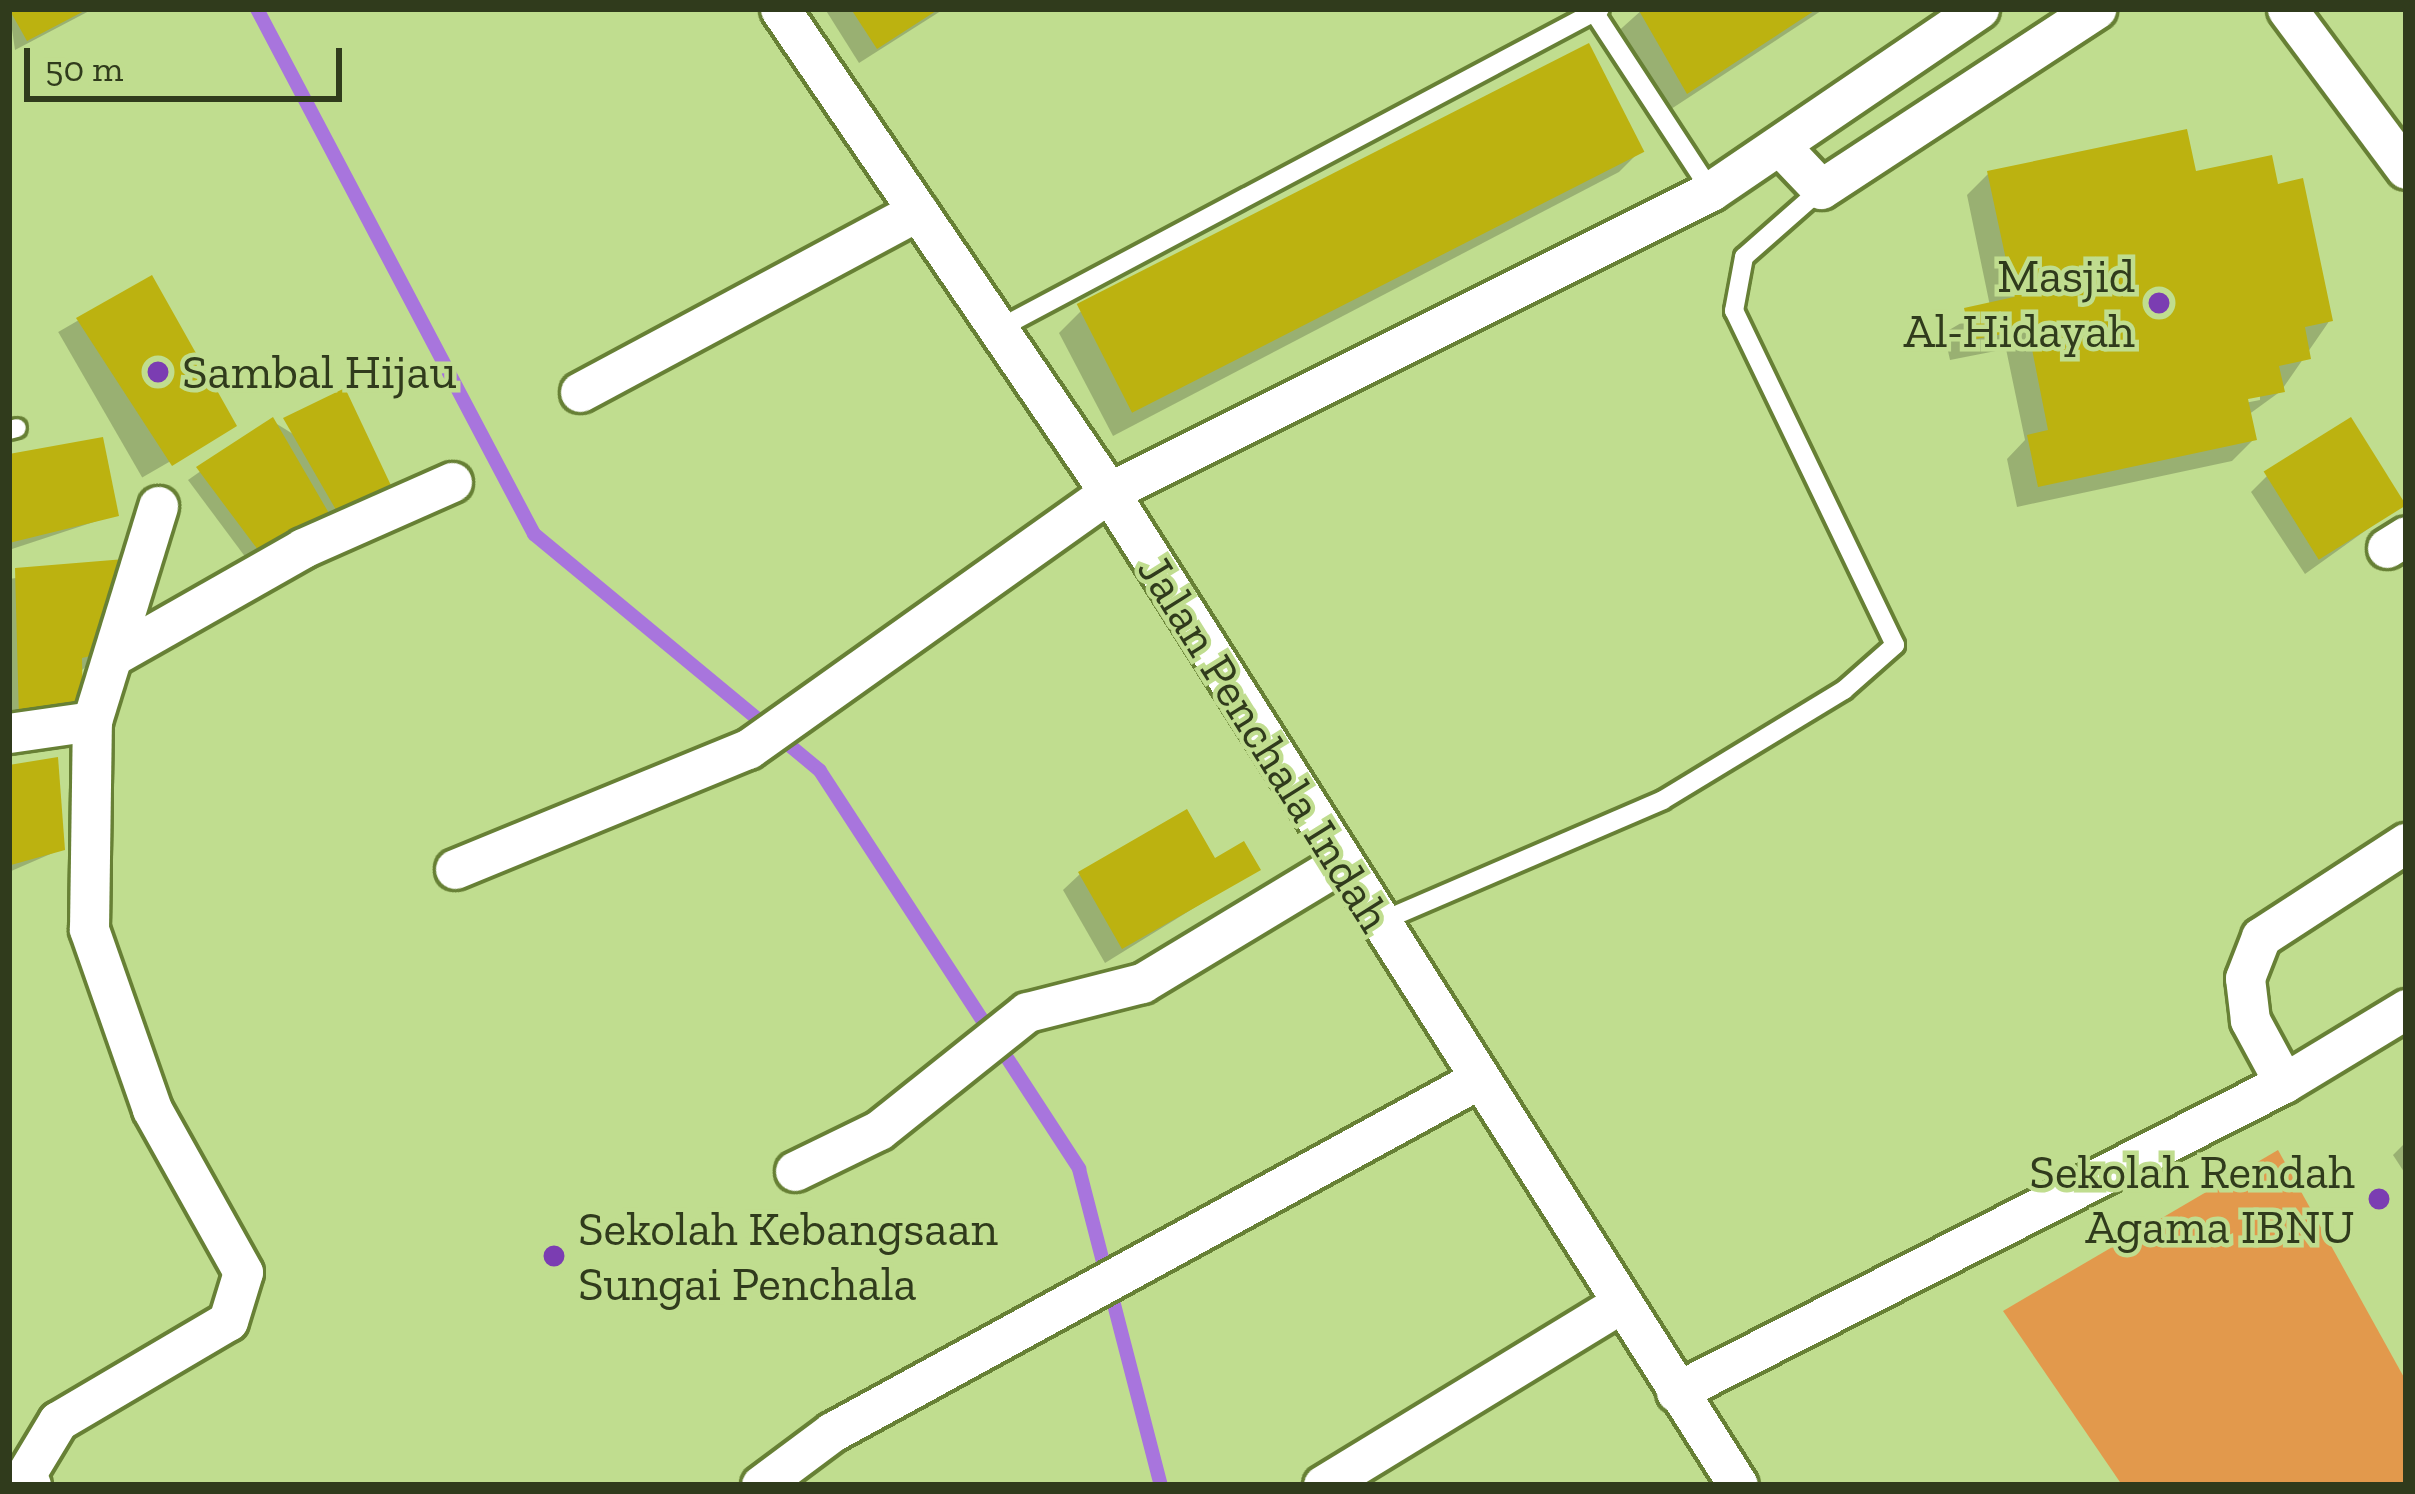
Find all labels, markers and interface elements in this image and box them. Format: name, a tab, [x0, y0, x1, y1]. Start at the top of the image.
scale bar	[30, 24, 348, 98]
text: 50 m	[45, 47, 123, 90]
place label: Masjid Al-Hidayah	[1904, 246, 2135, 359]
marker: Masjid Al-Hidayah	[2146, 290, 2172, 316]
place label: Sambal Hijau	[182, 343, 457, 401]
marker: Sambal Hijau	[145, 359, 171, 385]
street label: Jalan Penchala Indah	[1126, 544, 1404, 942]
place label: Sekolah Rendah Agama IBNU	[2029, 1142, 2355, 1255]
marker: Sekolah Rendah Agama IBNU	[2366, 1186, 2392, 1212]
place label: Sekolah Kebangsaan Sungai Penchala	[578, 1199, 999, 1312]
marker: Sekolah Kebangsaan Sungai Penchala	[541, 1243, 567, 1269]

